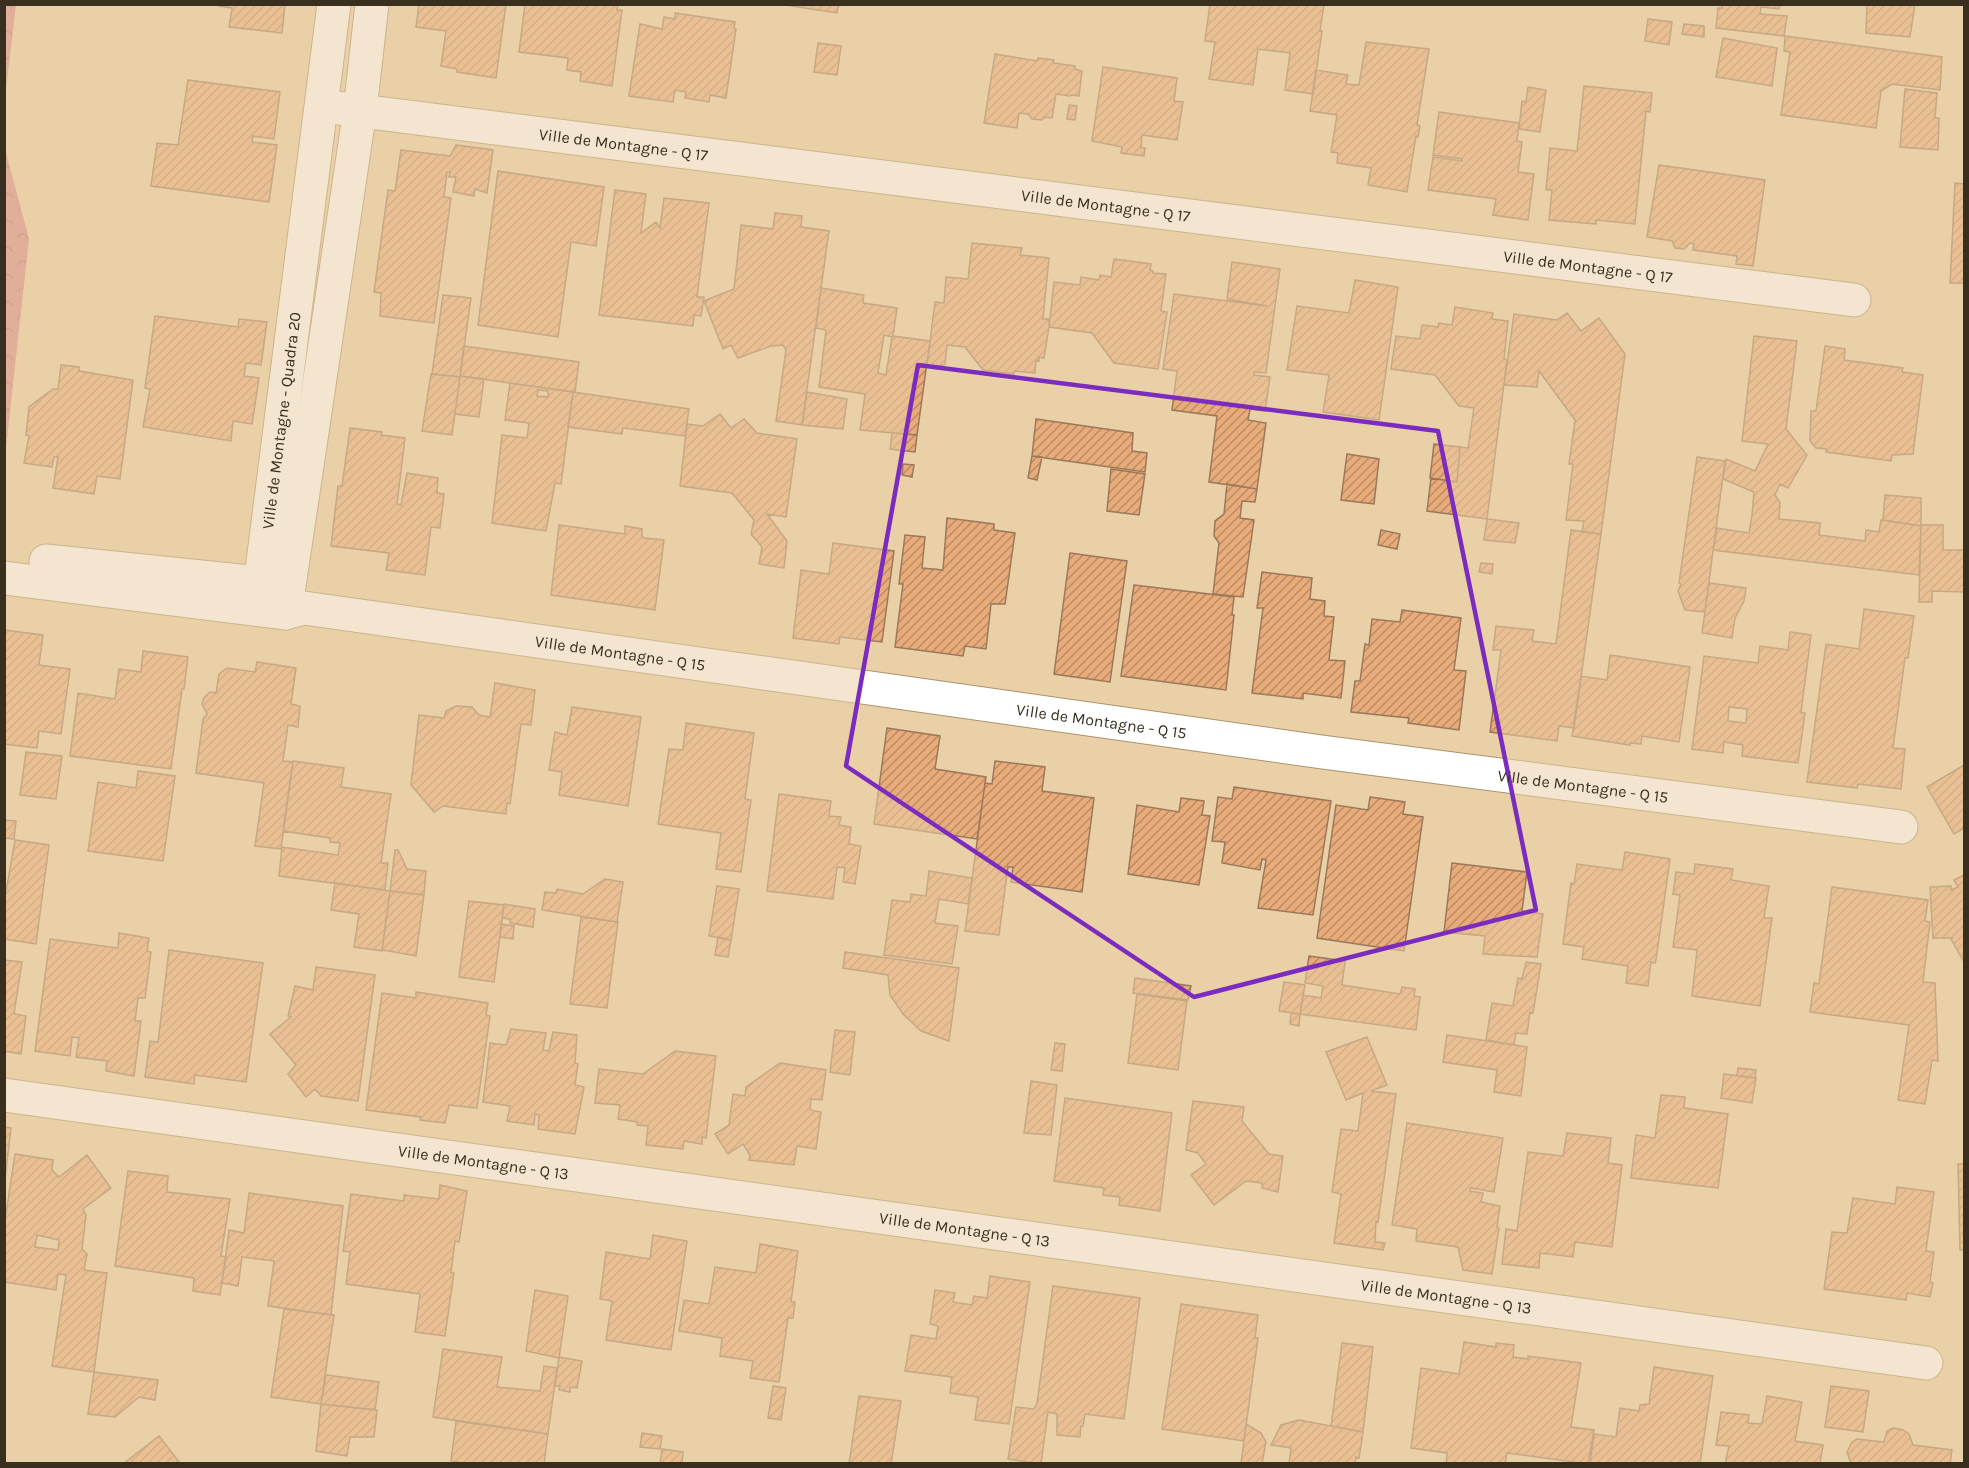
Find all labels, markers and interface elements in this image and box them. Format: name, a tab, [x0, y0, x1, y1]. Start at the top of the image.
street label: Ville de Montagne - Q 17	[538, 124, 710, 164]
street label: Ville de Montagne - Q 17	[1020, 185, 1192, 225]
street label: Ville de Montagne - Q 17	[1502, 246, 1674, 286]
street label: Ville de Montagne - Quadra 20	[258, 311, 304, 530]
street label: Ville de Montagne - Q 15	[534, 631, 707, 674]
street label: Ville de Montagne - Q 15	[1015, 699, 1188, 742]
street label: Ville de Montagne - Q 15	[1497, 765, 1669, 806]
street label: Ville de Montagne - Q 13	[397, 1141, 570, 1183]
street label: Ville de Montagne - Q 13	[878, 1208, 1051, 1250]
street label: Ville de Montagne - Q 13	[1359, 1275, 1533, 1317]

